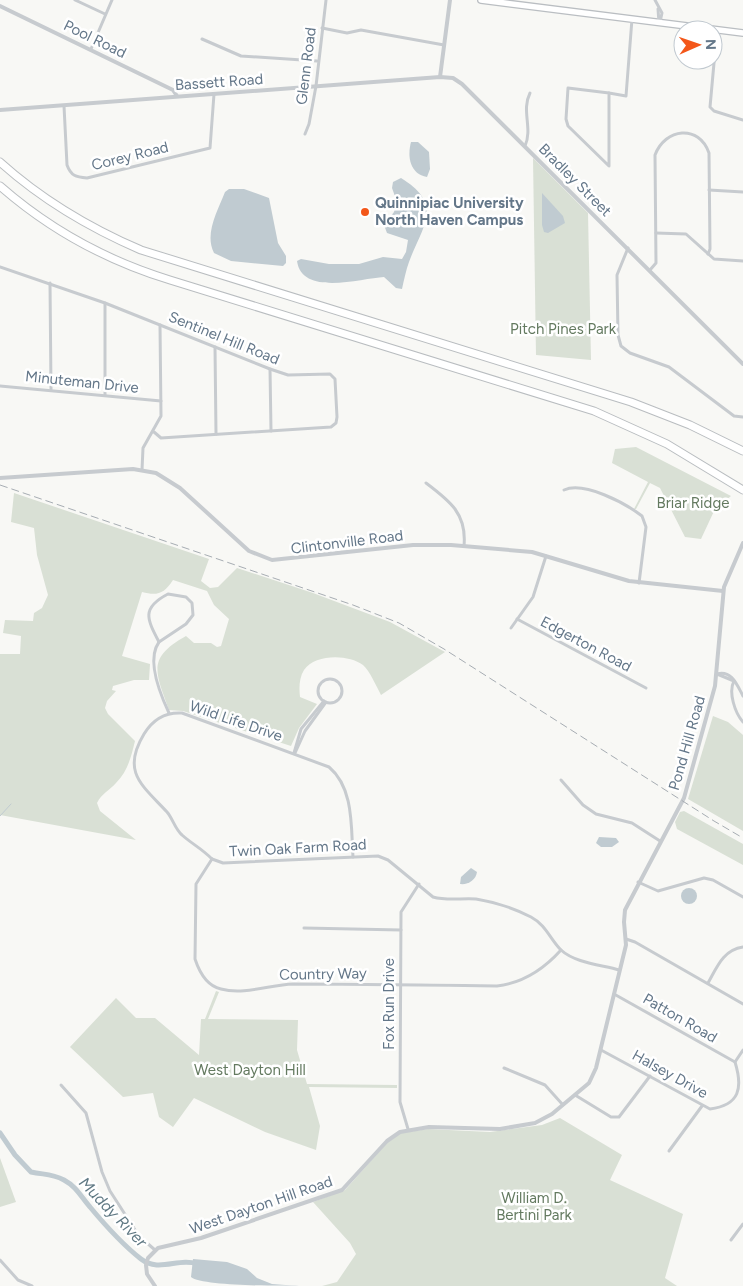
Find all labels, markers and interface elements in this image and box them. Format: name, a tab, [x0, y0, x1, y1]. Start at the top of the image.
street label: Pool Road	[61, 16, 129, 62]
north arrow	[673, 20, 723, 70]
street label: Glenn Road	[292, 26, 320, 106]
text: N	[702, 39, 719, 50]
street label: Bassett Road	[174, 70, 264, 94]
street label: Corey Road	[90, 138, 170, 174]
street label: Bradley Street	[535, 140, 615, 220]
place label: Quinnipiac University North Haven Campus	[375, 194, 524, 229]
marker: Quinnipiac University North Haven Campus	[359, 206, 371, 218]
street label: Sentinel Hill Road	[166, 308, 282, 368]
park label: Pitch Pines Park	[510, 320, 617, 338]
street label: Minuteman Drive	[24, 367, 140, 397]
park label: Briar Ridge	[657, 494, 729, 512]
street label: Clintonville Road	[290, 526, 404, 558]
street label: Edgerton Road	[537, 612, 635, 676]
street label: Pond Hill Road	[665, 694, 709, 792]
street label: Wild Life Drive	[187, 697, 285, 745]
street label: Twin Oak Farm Road	[229, 835, 367, 861]
street label: Fox Run Drive	[380, 958, 398, 1050]
street label: Country Way	[279, 964, 367, 984]
street label: Patton Road	[640, 990, 720, 1046]
street label: Halsey Drive	[629, 1046, 711, 1102]
park label: West Dayton Hill	[194, 1061, 306, 1079]
street label: West Dayton Hill Road	[187, 1172, 335, 1238]
water label: Muddy River	[75, 1173, 151, 1251]
park label: William D. Bertini Park	[496, 1189, 573, 1224]

